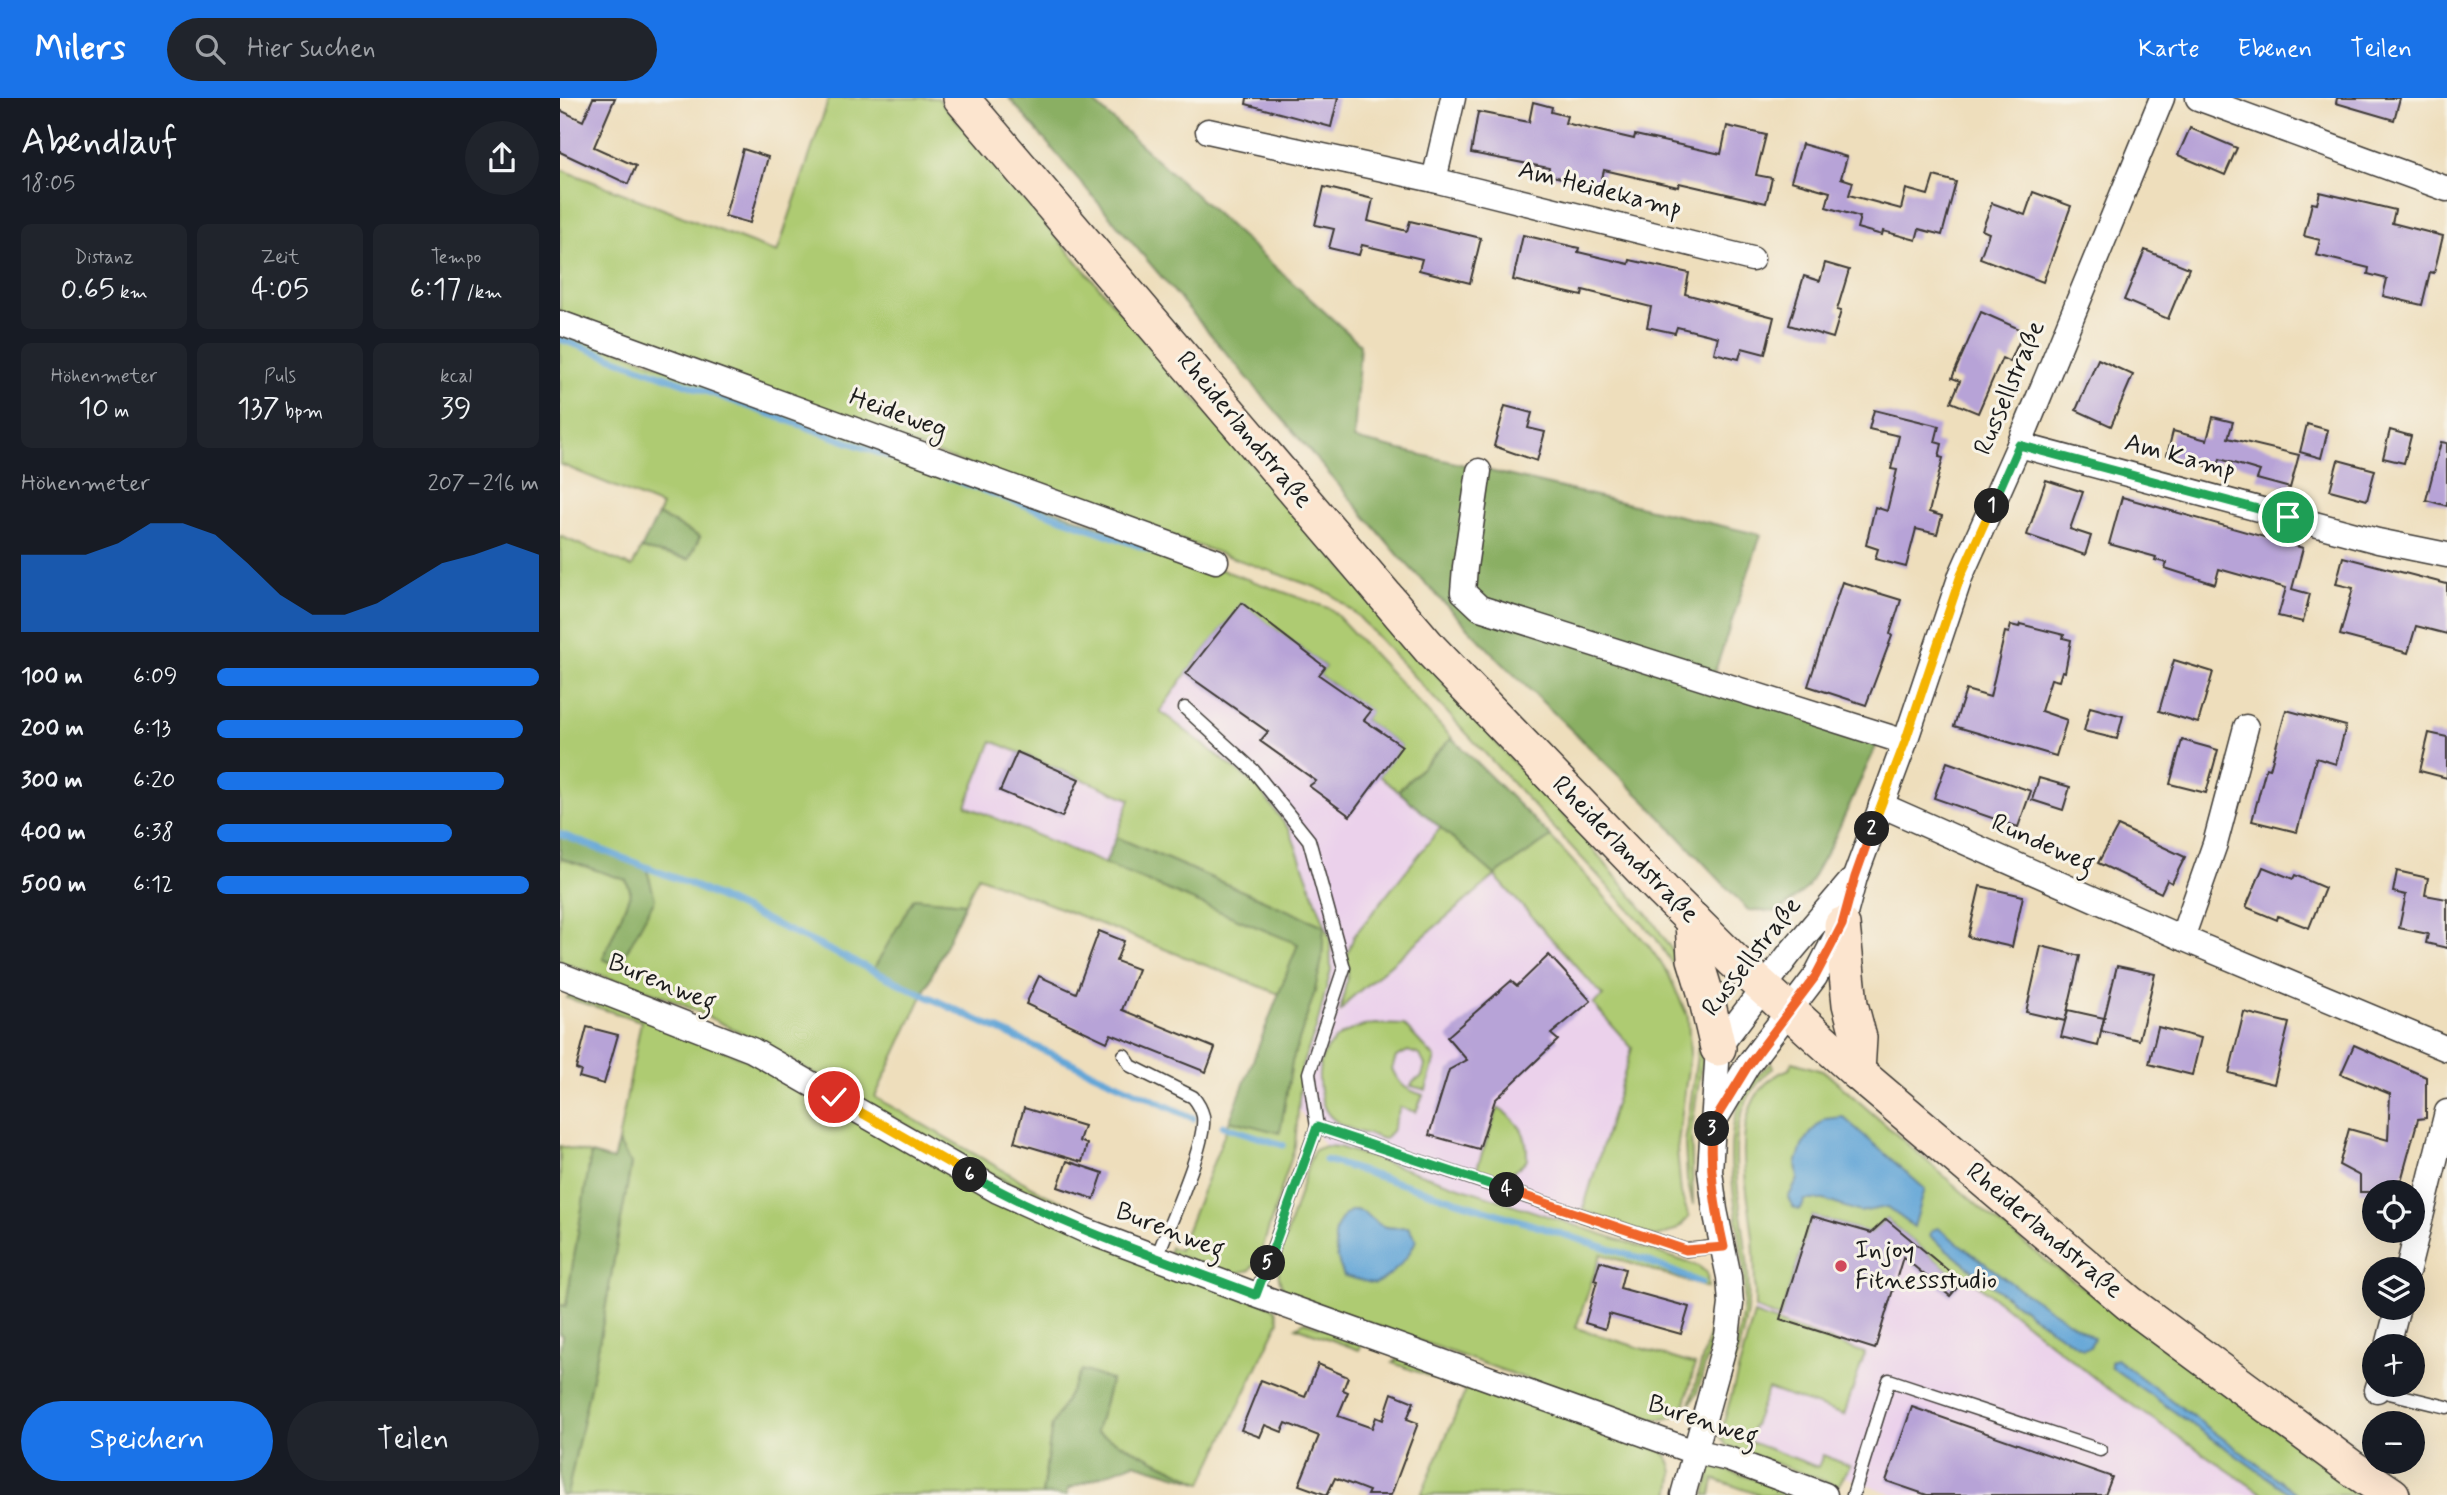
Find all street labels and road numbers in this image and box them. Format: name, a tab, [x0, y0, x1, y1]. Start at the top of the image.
street label: Am Heidekamp	[1514, 153, 1686, 227]
street label: Russellstraße	[1966, 315, 2054, 461]
street label: Rheiderlandstraße	[1168, 344, 1320, 516]
street label: Heideweg	[844, 381, 952, 449]
street label: Am Kamp	[2121, 426, 2239, 488]
street label: Rheiderlandstraße	[1544, 769, 1706, 931]
street label: Rundeweg	[1985, 806, 2100, 885]
street label: Russellstraße	[1695, 890, 1810, 1024]
street label: Burenweg	[602, 946, 721, 1023]
street label: Rheiderlandstraße	[1958, 1155, 2130, 1307]
street label: Burenweg	[1110, 1195, 1229, 1270]
street label: Burenweg	[1642, 1387, 1763, 1458]

